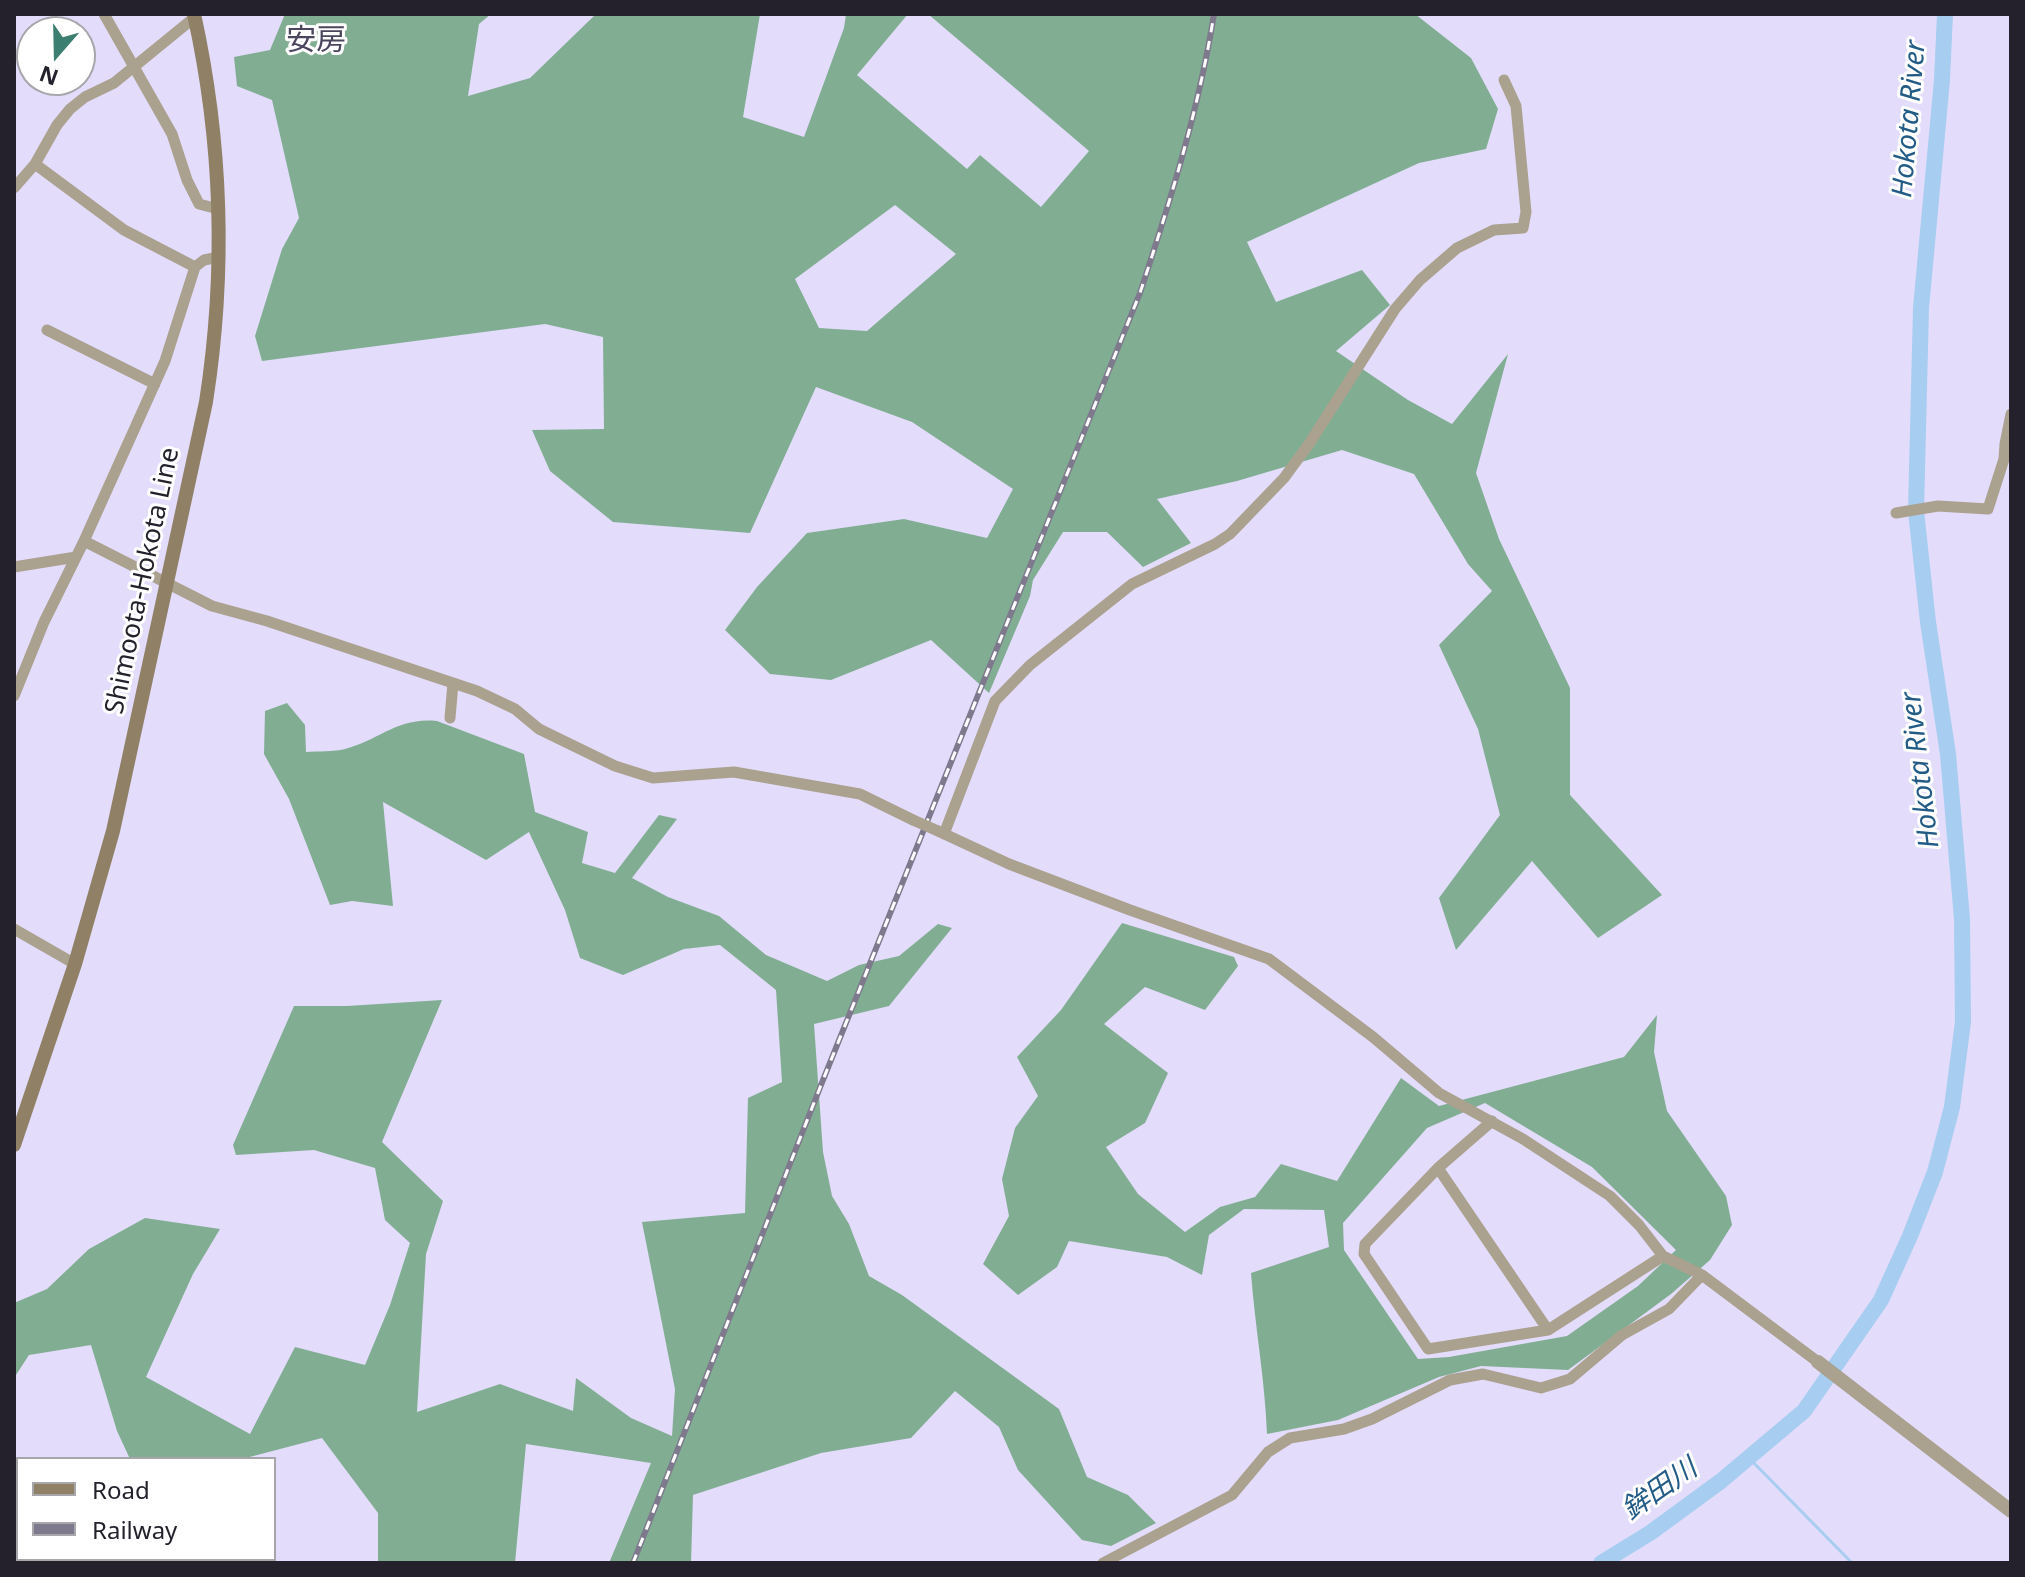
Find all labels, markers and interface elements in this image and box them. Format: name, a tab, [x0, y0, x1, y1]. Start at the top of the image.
north arrow	[16, 16, 96, 96]
district label: 安房	[286, 23, 346, 59]
water label: Hokota River	[1886, 39, 1934, 199]
text: N	[35, 60, 62, 94]
street label: Shimoota-Hokota Line	[100, 445, 186, 717]
water label: Hokota River	[1895, 690, 1947, 850]
water label: 鉾田川	[1616, 1452, 1704, 1528]
legend	[16, 1457, 276, 1561]
text: Road	[92, 1473, 150, 1506]
text: Railway	[92, 1513, 177, 1546]

